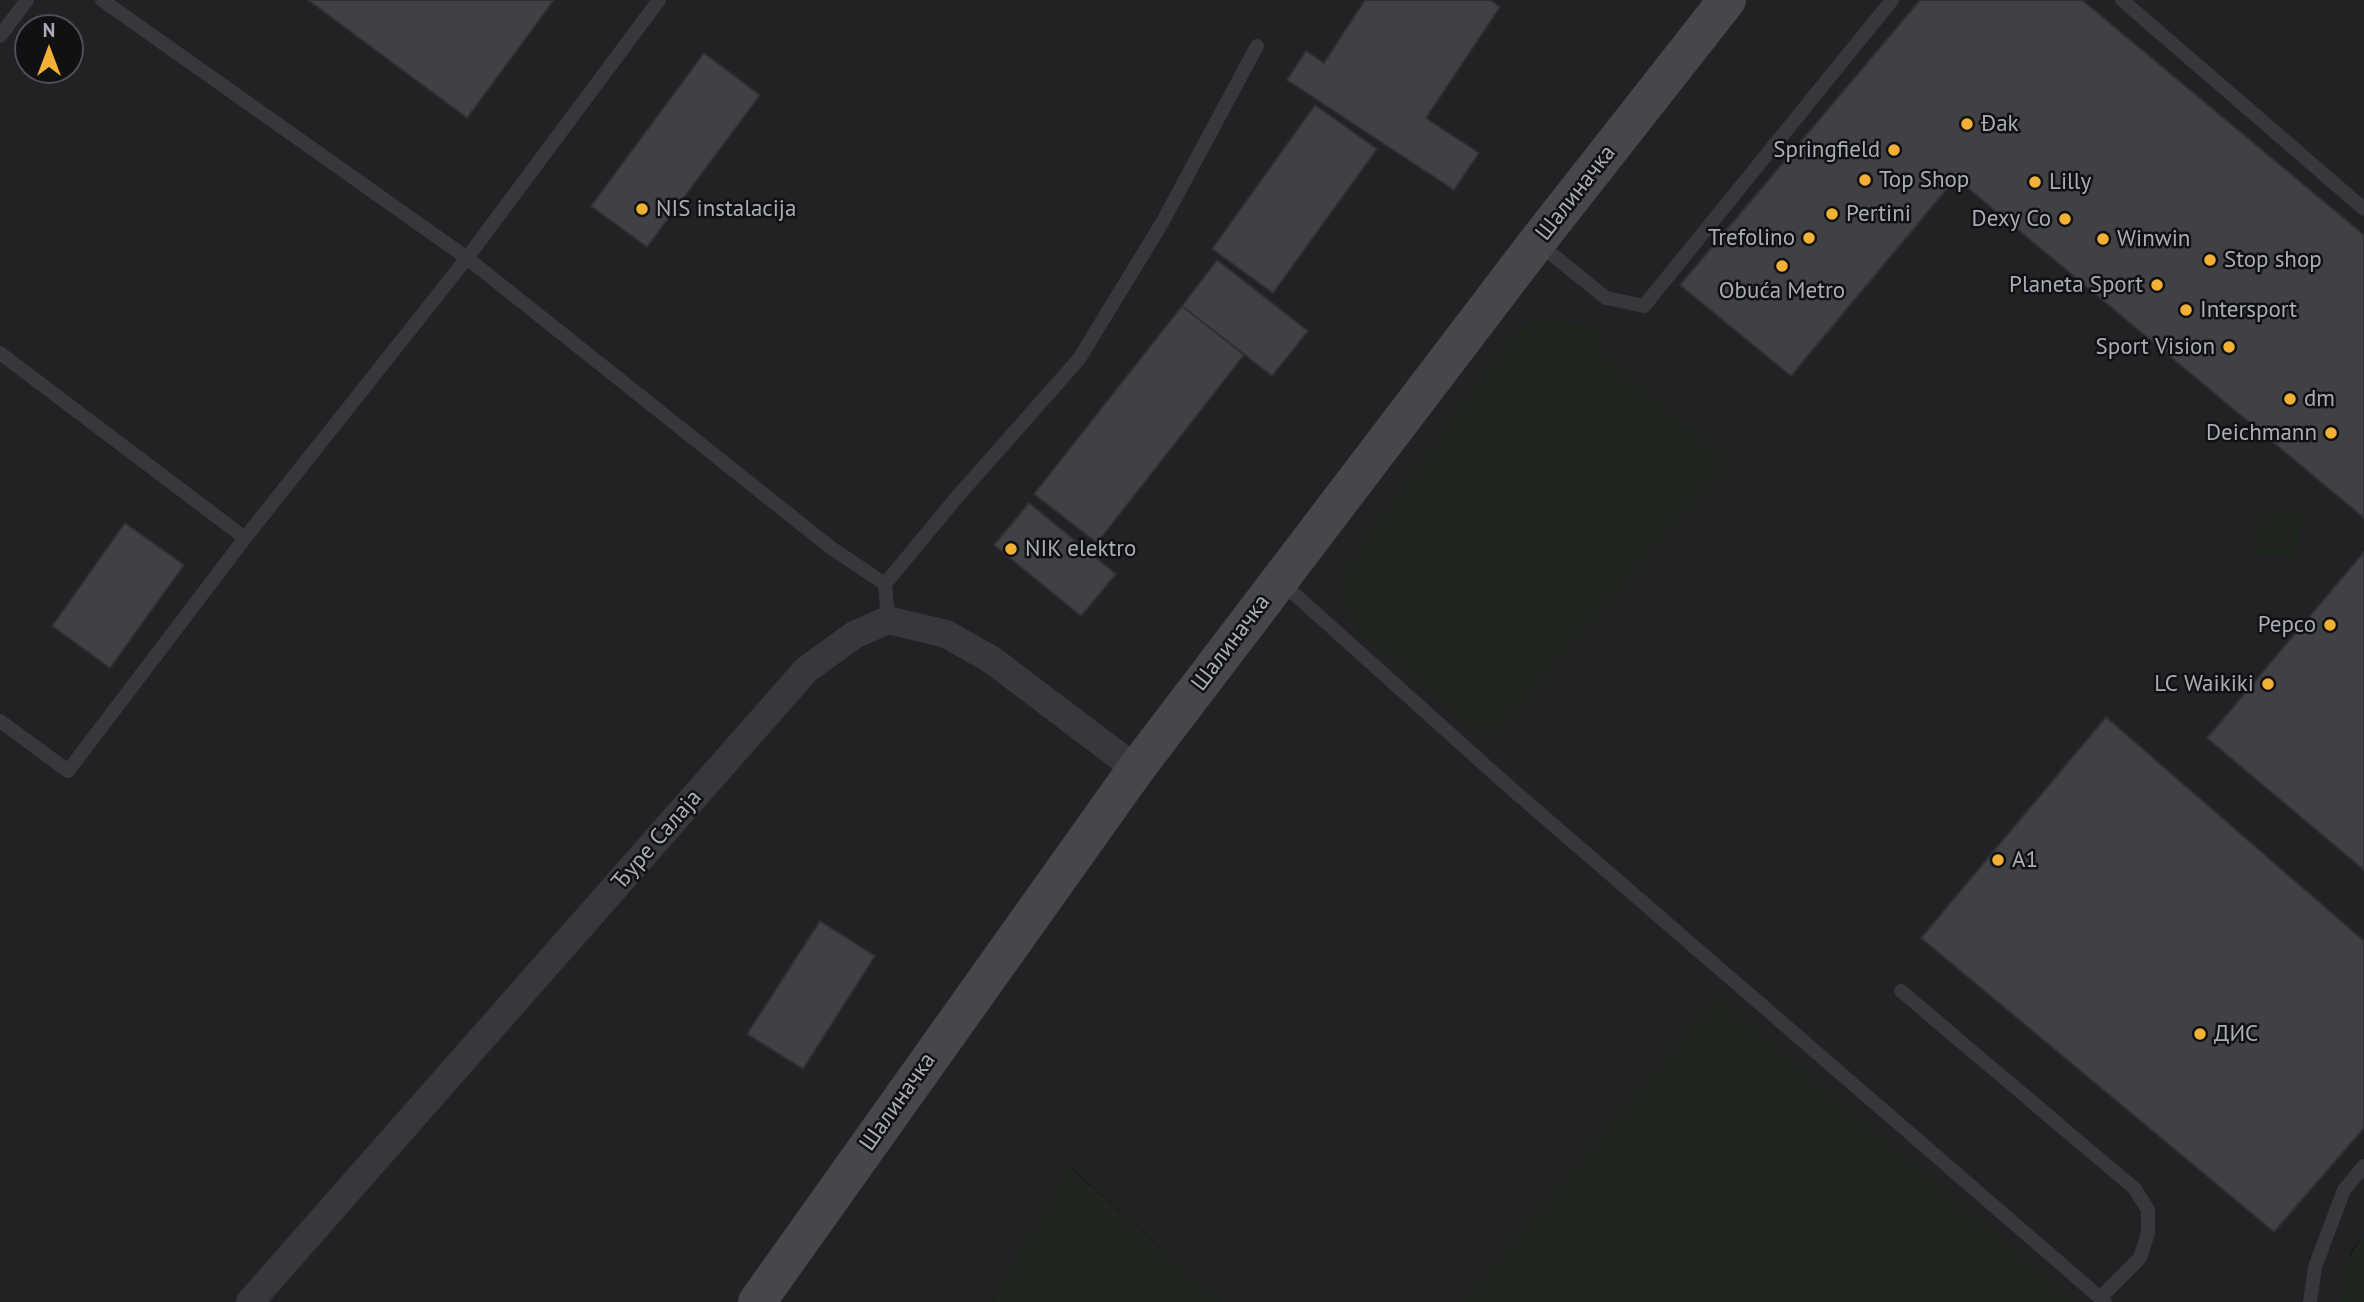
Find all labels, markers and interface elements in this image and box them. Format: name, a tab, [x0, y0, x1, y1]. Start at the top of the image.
north arrow	[14, 14, 84, 84]
text: N	[43, 18, 55, 42]
place label: Đak	[1981, 110, 2019, 138]
marker: Đak	[1959, 116, 1975, 132]
place label: Springfield	[1773, 136, 1880, 164]
street label: Шалиначка	[1530, 140, 1622, 246]
marker: Springfield	[1886, 142, 1902, 158]
place label: Top Shop	[1879, 166, 1969, 194]
place label: Lilly	[2049, 168, 2091, 196]
marker: Top Shop	[1857, 172, 1873, 188]
marker: Lilly	[2027, 174, 2043, 190]
place label: NIS instalacija	[656, 195, 796, 223]
place label: Pertini	[1846, 200, 1911, 228]
marker: NIS instalacija	[634, 201, 650, 217]
place label: Dexy Co	[1972, 205, 2051, 233]
marker: Pertini	[1824, 206, 1840, 222]
marker: Dexy Co	[2057, 211, 2073, 227]
place label: Trefolino	[1708, 224, 1795, 252]
place label: Winwin	[2117, 225, 2190, 253]
marker: Trefolino	[1801, 230, 1817, 246]
marker: Winwin	[2095, 231, 2111, 247]
place label: Stop shop	[2224, 246, 2322, 274]
marker: Stop shop	[2202, 252, 2218, 268]
marker: Obuća Metro	[1774, 258, 1790, 274]
place label: Planeta Sport	[2009, 271, 2143, 299]
place label: Obuća Metro	[1719, 277, 1845, 305]
marker: Planeta Sport	[2149, 277, 2165, 293]
place label: Intersport	[2200, 296, 2297, 324]
marker: Intersport	[2178, 302, 2194, 318]
place label: Sport Vision	[2096, 333, 2215, 361]
marker: Sport Vision	[2221, 339, 2237, 355]
place label: dm	[2304, 385, 2335, 413]
marker: dm	[2282, 391, 2298, 407]
place label: Deichmann	[2206, 419, 2317, 447]
marker: Deichmann	[2323, 425, 2339, 441]
place label: NIK elektro	[1025, 535, 1136, 563]
marker: NIK elektro	[1003, 541, 1019, 557]
street label: Шалиначка	[1186, 589, 1276, 697]
place label: Pepco	[2258, 611, 2316, 639]
marker: Pepco	[2322, 617, 2338, 633]
place label: LC Waikiki	[2154, 670, 2254, 698]
marker: LC Waikiki	[2260, 676, 2276, 692]
street label: Ђуре Салаја	[606, 785, 708, 895]
place label: A1	[2012, 846, 2038, 874]
marker: A1	[1990, 852, 2006, 868]
place label: ДИС	[2214, 1020, 2258, 1048]
marker: ДИС	[2192, 1026, 2208, 1042]
street label: Шалиначка	[854, 1048, 942, 1156]

